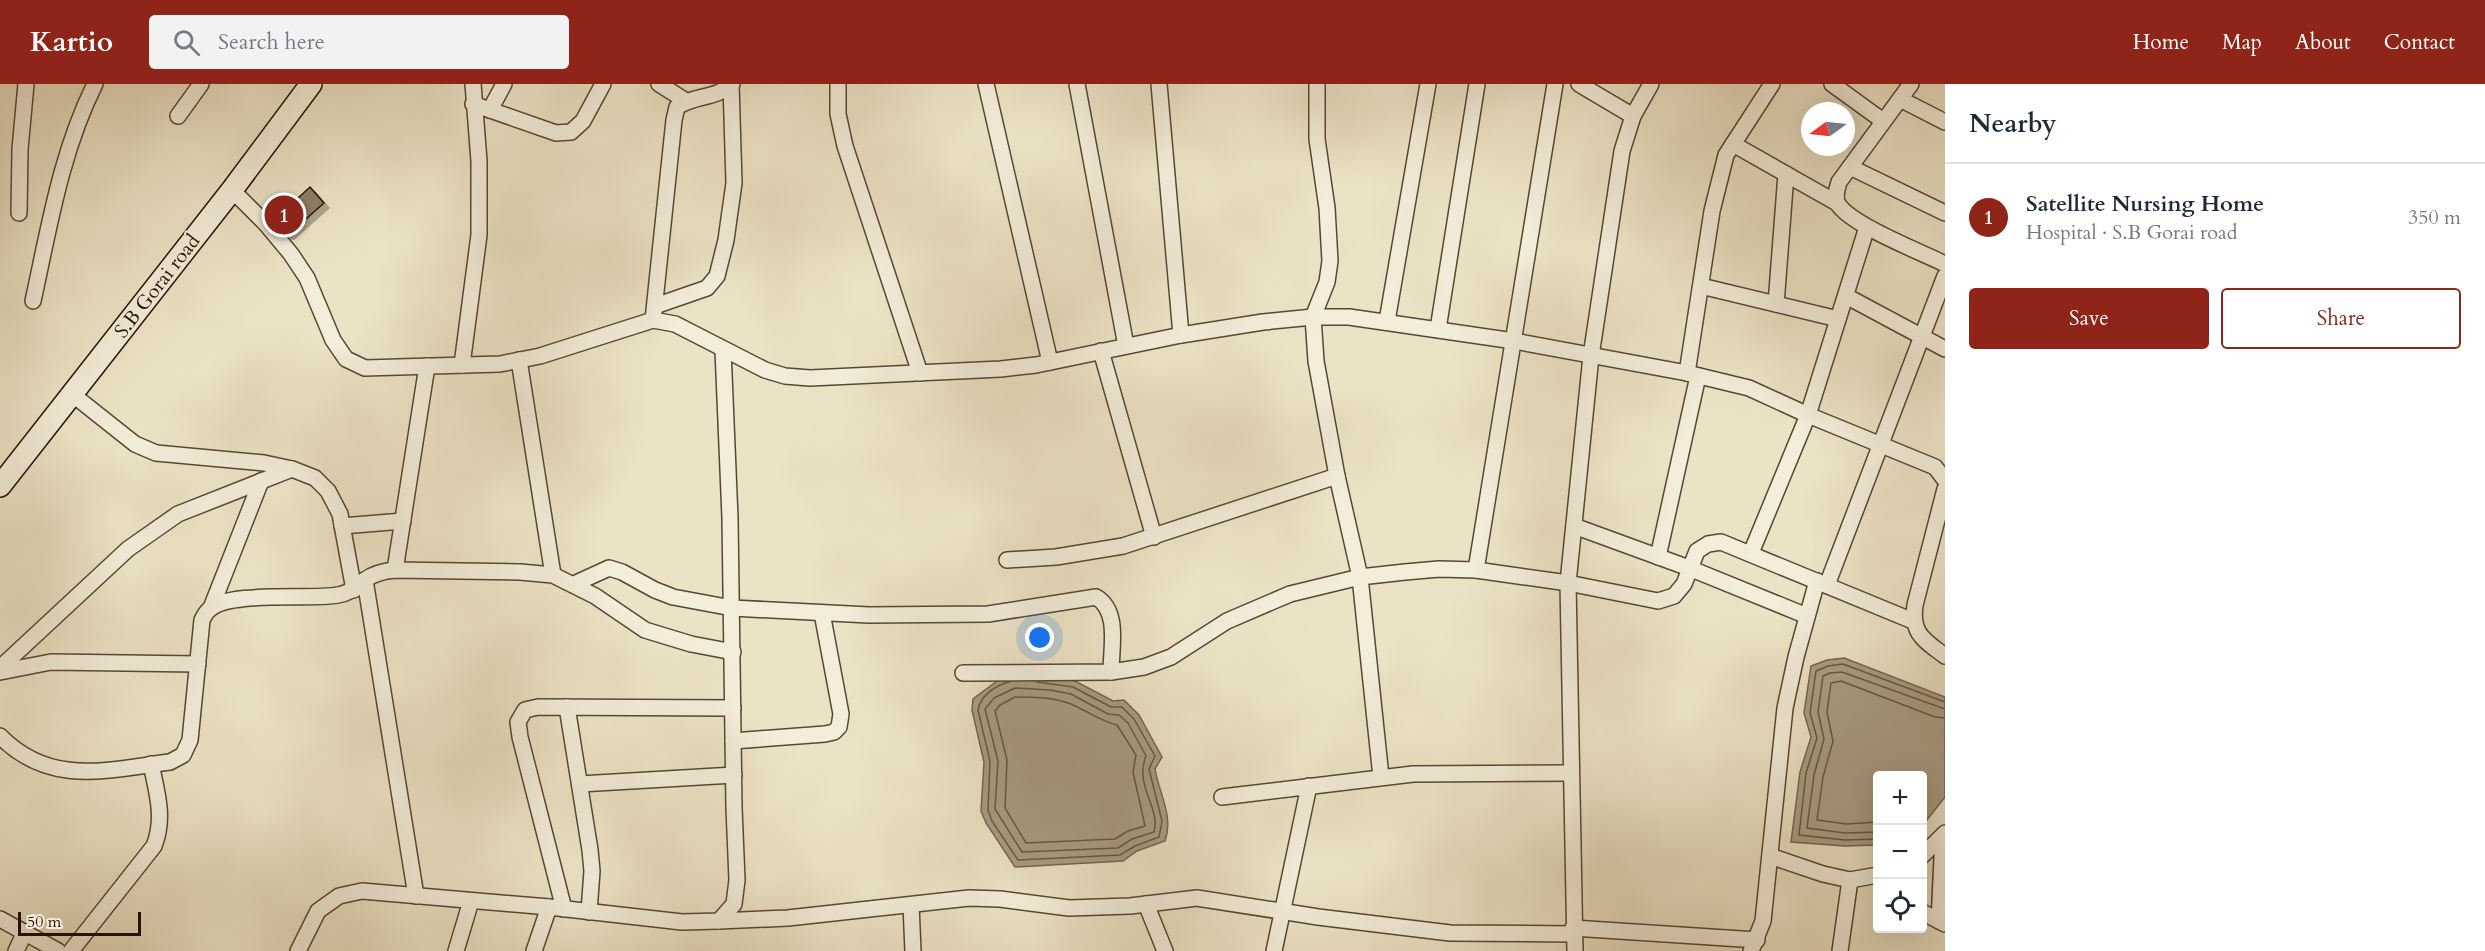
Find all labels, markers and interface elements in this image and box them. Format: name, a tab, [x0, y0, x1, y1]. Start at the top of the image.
search box	[149, 15, 569, 69]
text: Kartio	[30, 23, 113, 61]
icon: search	[170, 26, 203, 59]
text: Search here	[218, 27, 325, 57]
text: Home	[2133, 28, 2189, 57]
text: Map	[2222, 28, 2262, 57]
text: About	[2295, 28, 2351, 57]
text: Contact	[2384, 28, 2455, 57]
north arrow	[1801, 102, 1855, 156]
text: Nearby	[1969, 106, 2057, 141]
text: Satellite Nursing Home	[2026, 189, 2264, 219]
pin: 1	[264, 192, 304, 238]
text: 1	[1983, 204, 1994, 231]
text: 350 m	[2408, 204, 2461, 231]
text: Hospital · S.B Gorai road	[2026, 219, 2237, 246]
street label: S.B Gorai road	[108, 228, 206, 344]
button: Save	[1969, 288, 2209, 349]
button: Share	[2221, 288, 2461, 349]
your location	[1025, 623, 1054, 652]
map controls	[1873, 771, 1927, 933]
button: +	[1873, 771, 1927, 825]
button: −	[1873, 825, 1927, 879]
button: locate	[1873, 879, 1927, 933]
scale bar	[18, 909, 141, 936]
text: 50 m	[27, 911, 61, 933]

